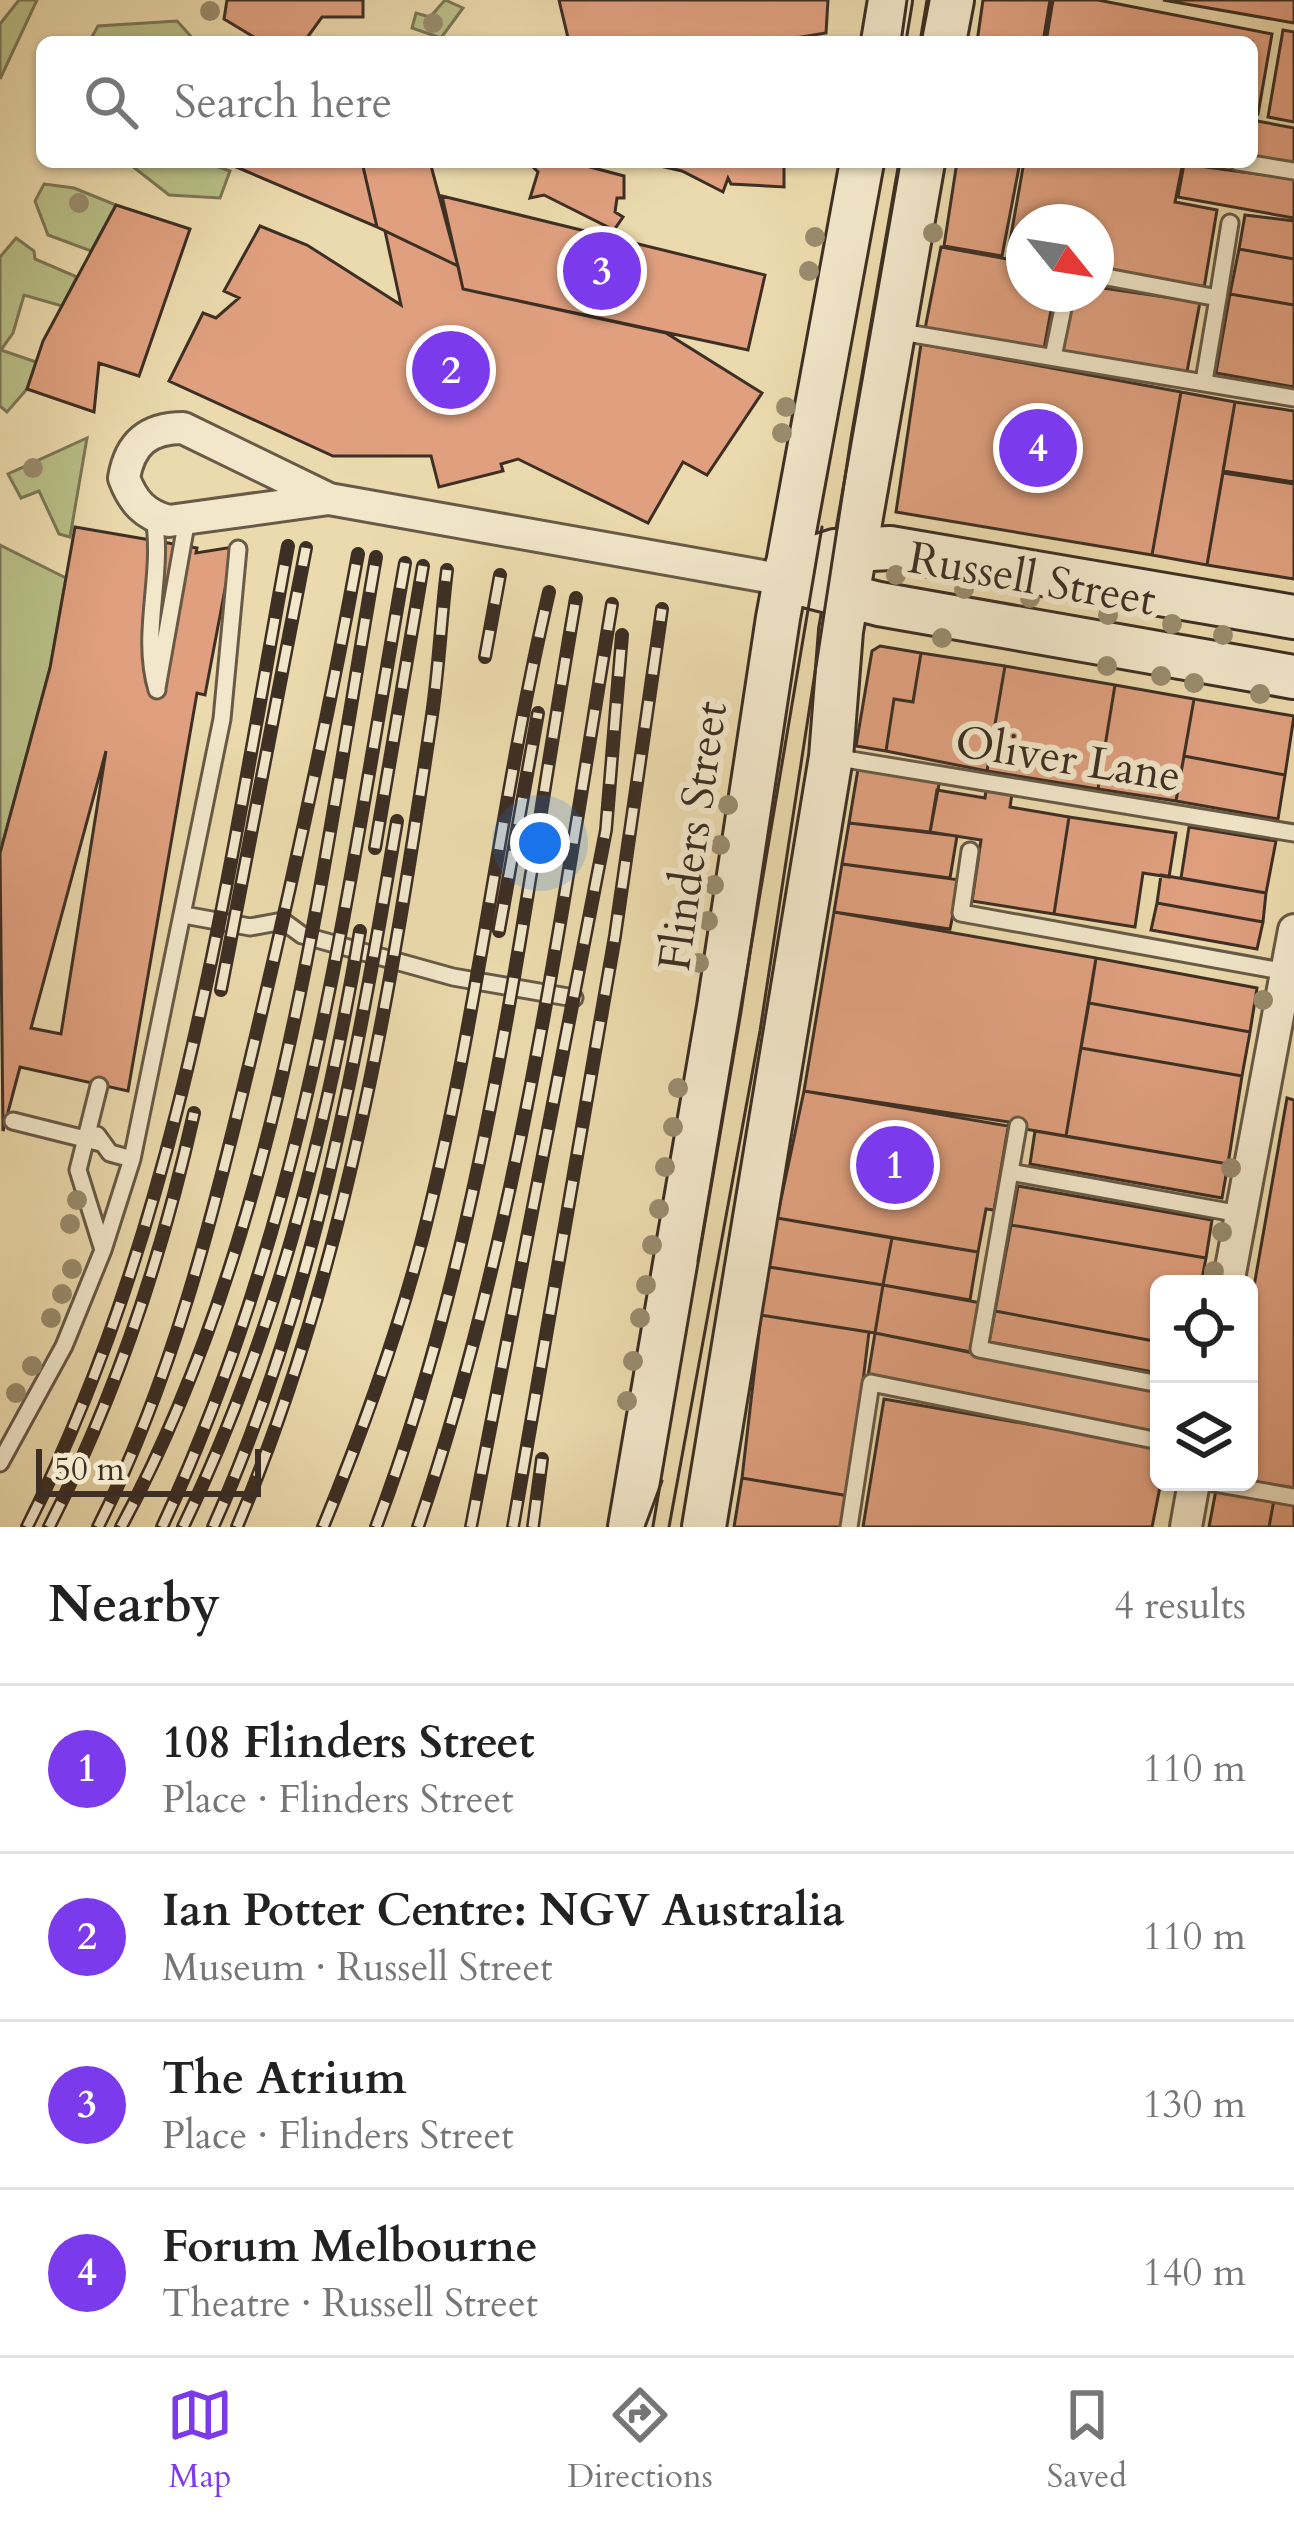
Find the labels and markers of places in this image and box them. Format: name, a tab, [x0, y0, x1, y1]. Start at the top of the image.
pin: 3	[563, 226, 641, 316]
pin: 2	[412, 325, 490, 415]
pin: 4	[999, 403, 1077, 493]
pin: 1	[856, 1120, 934, 1210]

